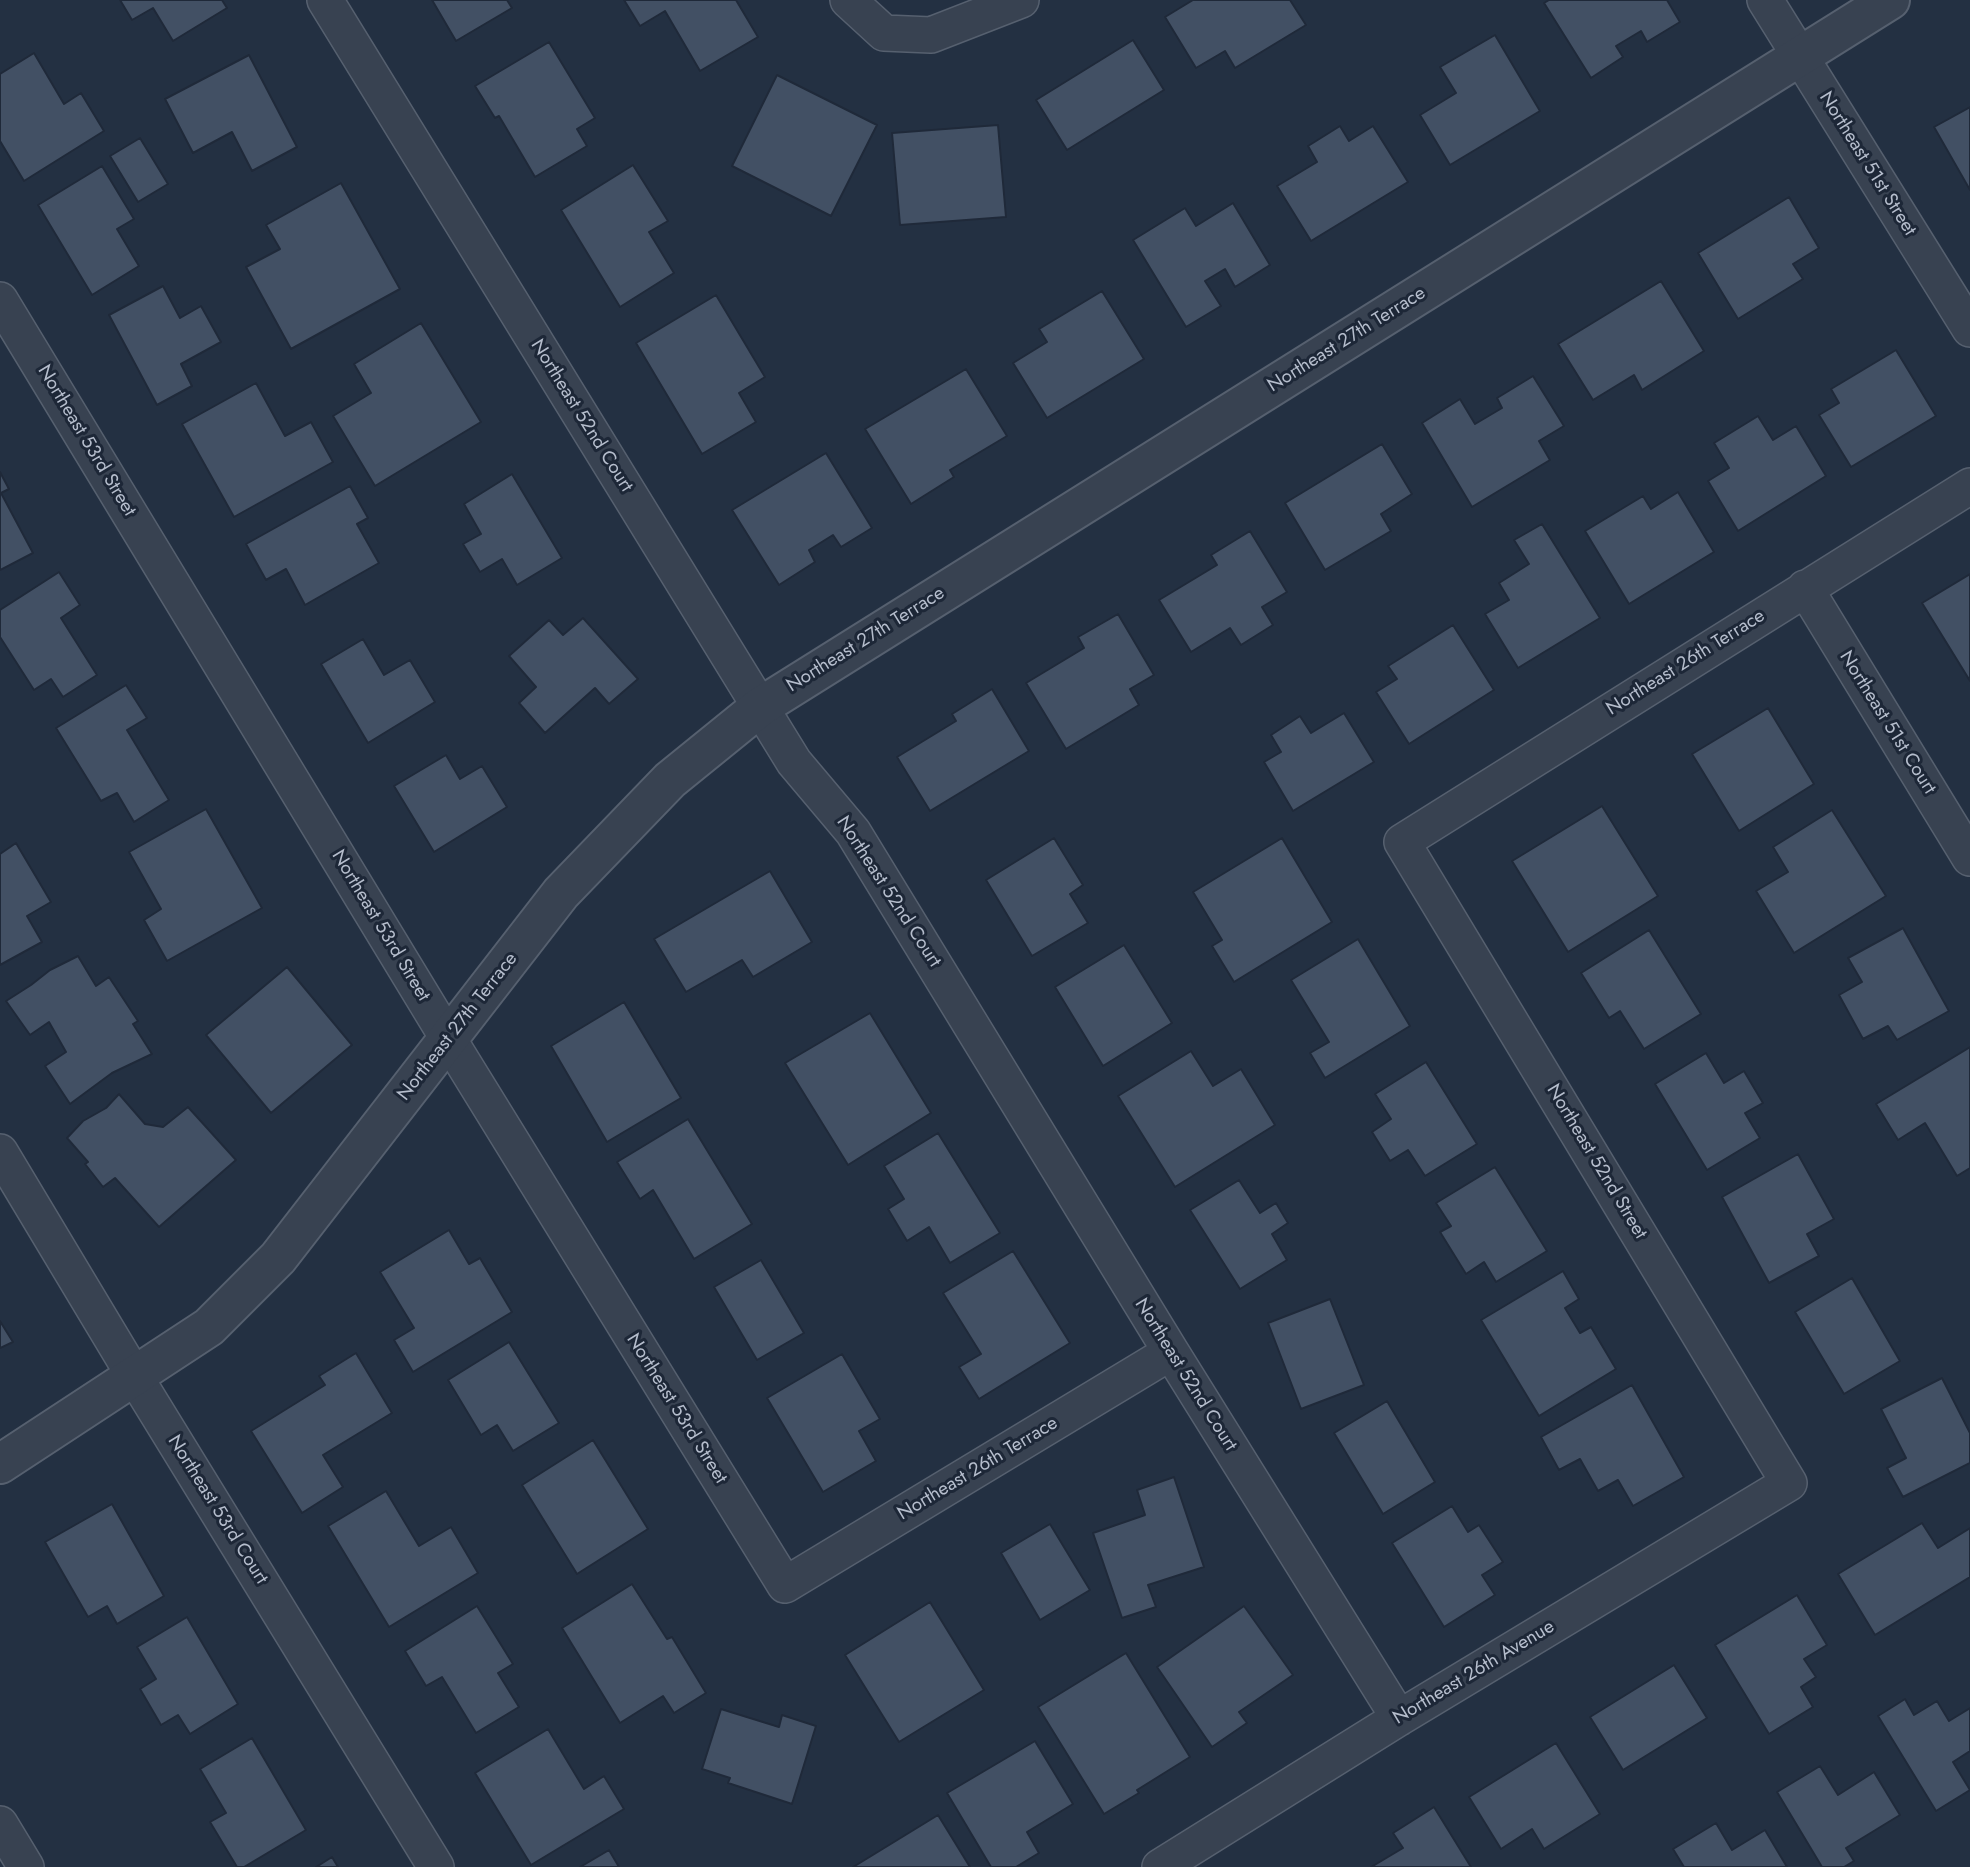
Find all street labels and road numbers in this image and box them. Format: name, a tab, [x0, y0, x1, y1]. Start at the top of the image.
street label: Northeast 51st Street	[1813, 88, 1921, 240]
street label: Northeast 27th Terrace	[1264, 282, 1430, 398]
street label: Northeast 52nd Court	[525, 336, 637, 496]
street label: Northeast 53rd Street	[32, 361, 140, 521]
street label: Northeast 27th Terrace	[783, 582, 949, 698]
street label: Northeast 26th Terrace	[1602, 605, 1770, 721]
street label: Northeast 51st Court	[1834, 647, 1940, 799]
street label: Northeast 52nd Court	[831, 812, 945, 972]
street label: Northeast 53rd Street	[326, 846, 434, 1006]
street label: Northeast 27th Terrace	[393, 948, 523, 1106]
street label: Northeast 52nd Street	[1541, 1081, 1651, 1243]
street label: Northeast 52nd Court	[1129, 1295, 1241, 1455]
street label: Northeast 53rd Street	[621, 1330, 731, 1488]
street label: Northeast 26th Terrace	[894, 1412, 1062, 1526]
street label: Northeast 53rd Court	[162, 1431, 272, 1589]
street label: Northeast 26th Avenue	[1389, 1616, 1559, 1730]

